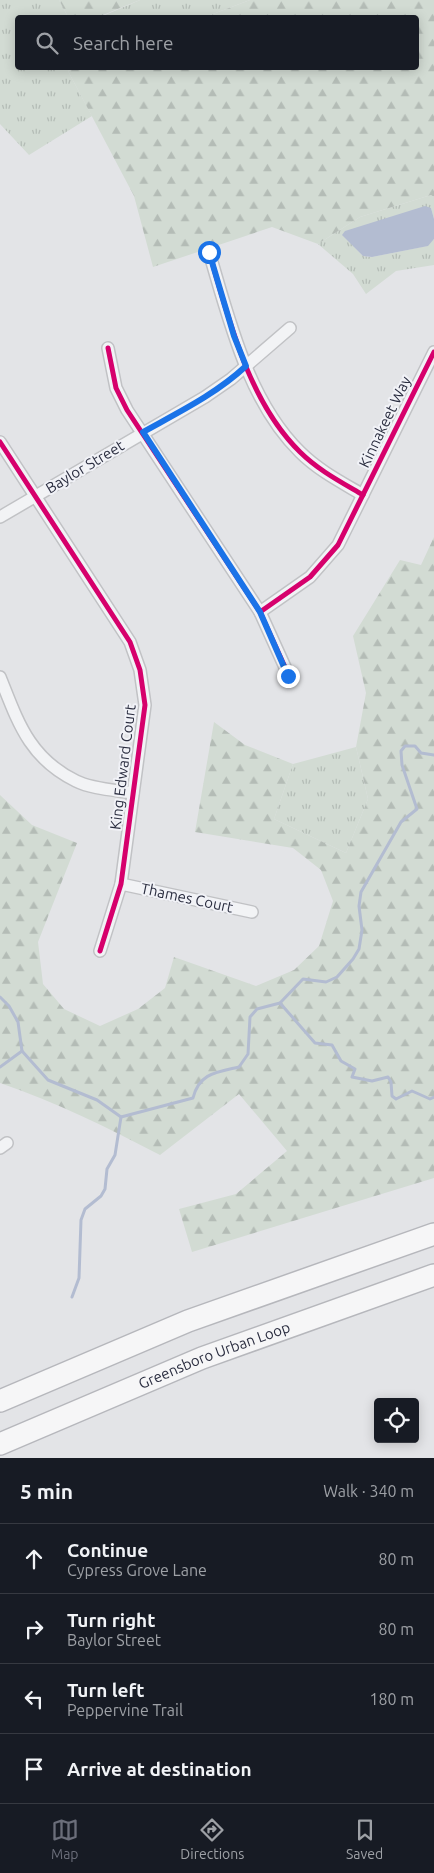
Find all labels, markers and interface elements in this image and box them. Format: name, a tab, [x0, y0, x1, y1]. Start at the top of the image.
search box	[15, 15, 419, 70]
icon: search	[33, 29, 61, 57]
text: Search here	[73, 32, 173, 54]
route start	[198, 241, 221, 264]
street label: Kinnakeet Way	[355, 373, 414, 470]
street label: Baylor Street	[43, 437, 127, 497]
route end	[277, 665, 300, 688]
street label: King Edward Court	[106, 703, 139, 831]
street label: Thames Court	[139, 879, 235, 916]
street label: Greensboro Urban Loop	[136, 1318, 292, 1392]
map controls	[374, 1398, 419, 1443]
button: locate	[374, 1398, 419, 1443]
text: 5 min	[20, 1479, 73, 1503]
text: Walk · 340 m	[323, 1482, 414, 1500]
text: Continue	[67, 1539, 148, 1561]
icon: ahead	[20, 1545, 48, 1573]
text: 80 m	[378, 1550, 414, 1568]
text: Cypress Grove Lane	[67, 1561, 207, 1579]
text: Turn right	[67, 1609, 155, 1631]
icon: right	[20, 1615, 48, 1643]
text: 80 m	[378, 1620, 414, 1638]
text: Baylor Street	[67, 1631, 161, 1649]
text: Turn left	[67, 1679, 145, 1701]
icon: left	[20, 1685, 48, 1713]
text: 180 m	[369, 1690, 414, 1708]
text: Peppervine Trail	[67, 1701, 183, 1719]
icon: arrive	[20, 1755, 48, 1783]
text: Arrive at destination	[67, 1758, 252, 1780]
tab: Map	[51, 1816, 79, 1862]
tab: Directions	[180, 1816, 244, 1862]
tab: Saved	[346, 1816, 383, 1862]

